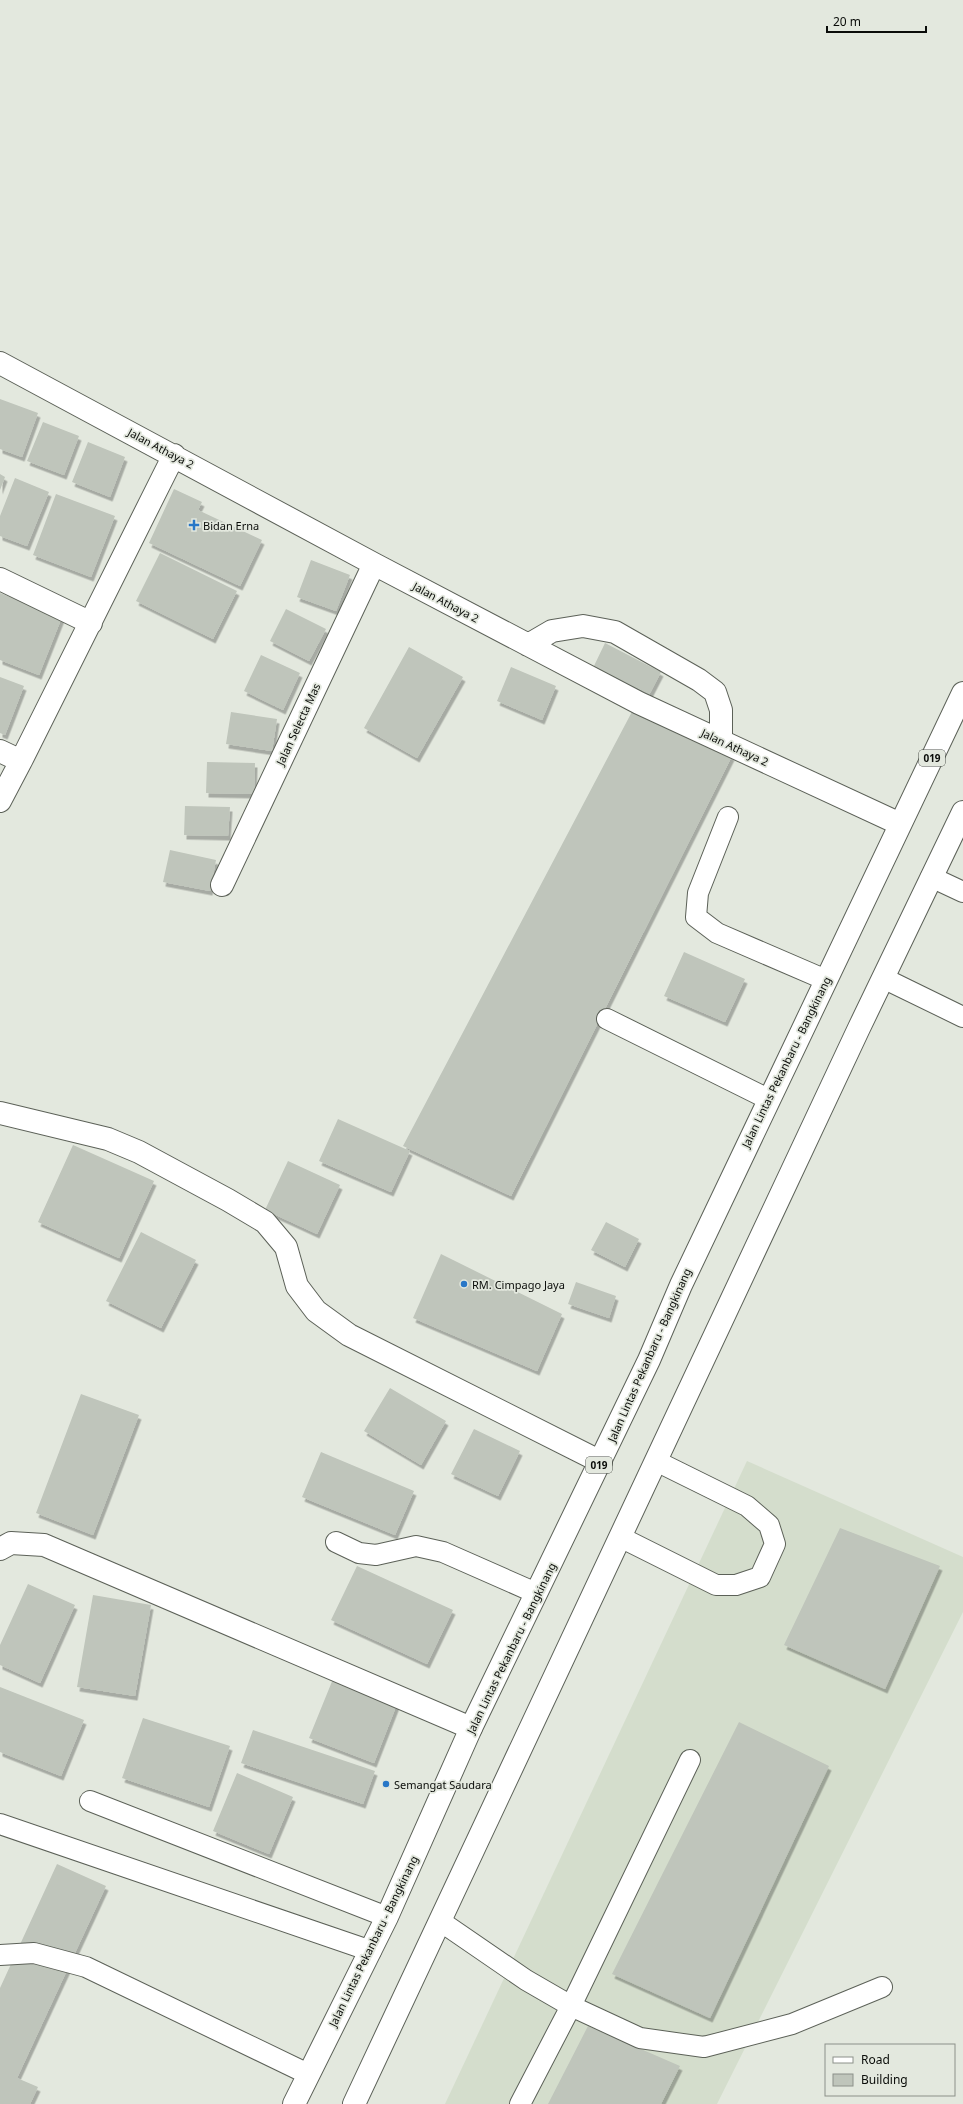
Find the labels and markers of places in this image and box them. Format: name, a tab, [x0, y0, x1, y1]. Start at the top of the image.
place label: Bidan Erna	[203, 518, 259, 533]
marker: Bidan Erna	[188, 519, 200, 531]
place label: RM. Cimpago Jaya	[472, 1277, 565, 1292]
marker: RM. Cimpago Jaya	[459, 1279, 469, 1289]
place label: Semangat Saudara	[394, 1777, 492, 1792]
marker: Semangat Saudara	[381, 1779, 391, 1789]

